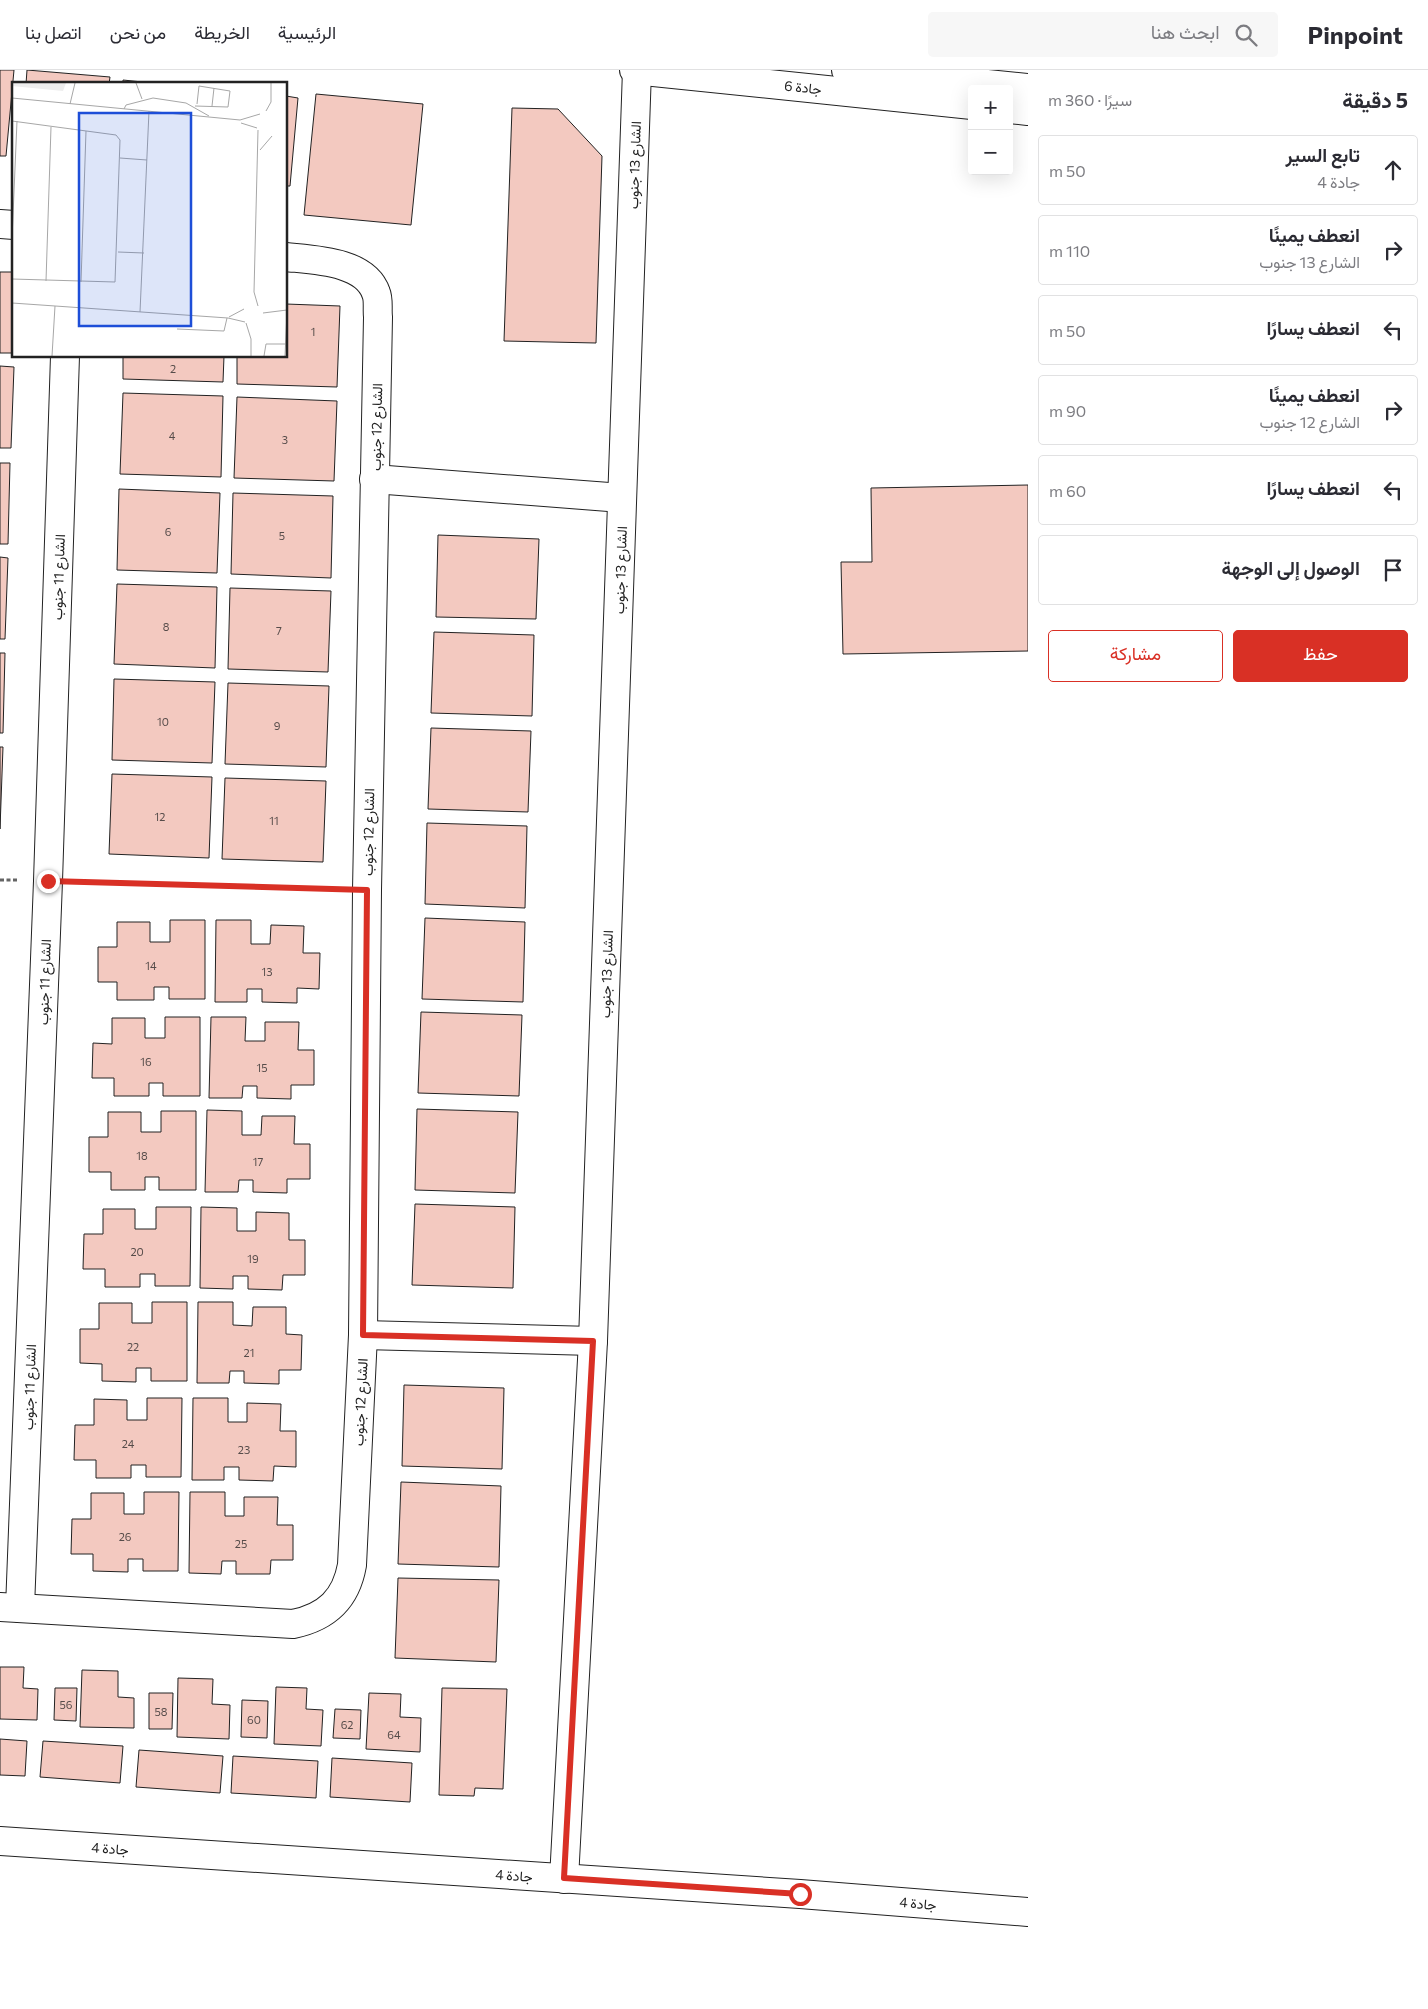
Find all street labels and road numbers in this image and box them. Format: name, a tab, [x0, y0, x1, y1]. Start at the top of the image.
street label: جادة 6	[783, 77, 823, 98]
street label: الشارع 13 جنوب	[624, 121, 647, 209]
street label: الشارع 12 جنوب	[367, 383, 388, 471]
street label: الشارع 13 جنوب	[610, 526, 633, 614]
street label: الشارع 11 جنوب	[48, 534, 71, 620]
street label: الشارع 12 جنوب	[359, 788, 380, 876]
street label: الشارع 13 جنوب	[596, 930, 619, 1018]
street label: الشارع 11 جنوب	[34, 939, 57, 1025]
street label: الشارع 11 جنوب	[19, 1344, 42, 1430]
street label: الشارع 12 جنوب	[349, 1358, 374, 1446]
street label: جادة 4	[91, 1838, 129, 1859]
street label: جادة 4	[495, 1865, 533, 1886]
street label: جادة 4	[899, 1893, 937, 1914]

